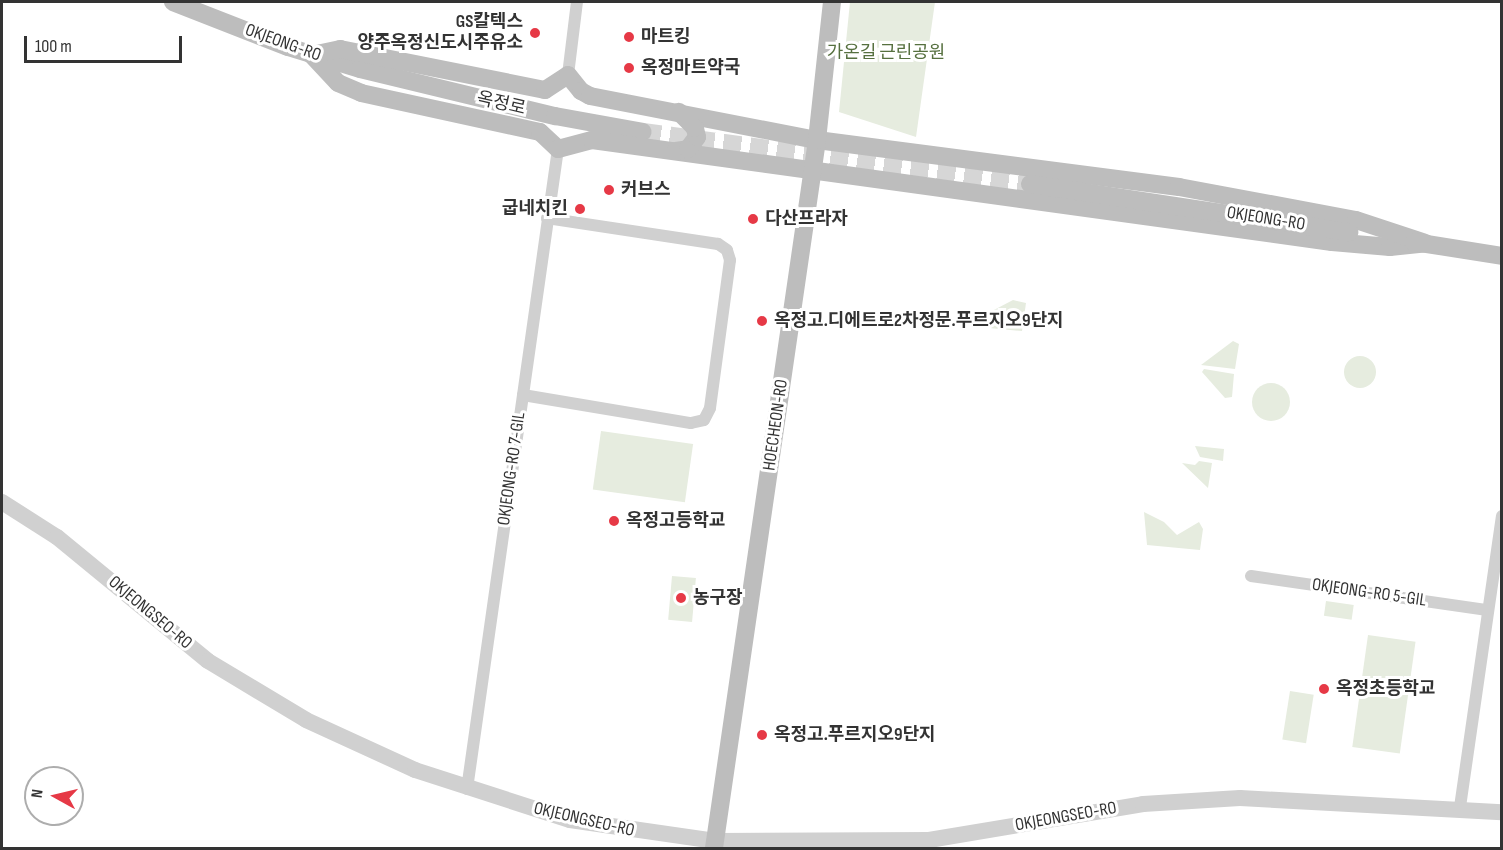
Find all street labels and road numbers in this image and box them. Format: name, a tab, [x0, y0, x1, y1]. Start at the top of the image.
street label: OKJEONG-RO	[242, 19, 324, 67]
street label: 옥정로	[474, 88, 528, 120]
street label: OKJEONG-RO	[1225, 202, 1307, 236]
street label: HOECHEON-RO	[759, 378, 793, 472]
street label: OKJEONG-RO 7-GIL	[493, 411, 531, 527]
street label: OKJEONGSEO-RO	[104, 572, 196, 654]
street label: OKJEONG-RO 5-GIL	[1311, 574, 1427, 612]
street label: OKJEONGSEO-RO	[1014, 797, 1118, 837]
street label: OKJEONGSEO-RO	[532, 798, 636, 842]

